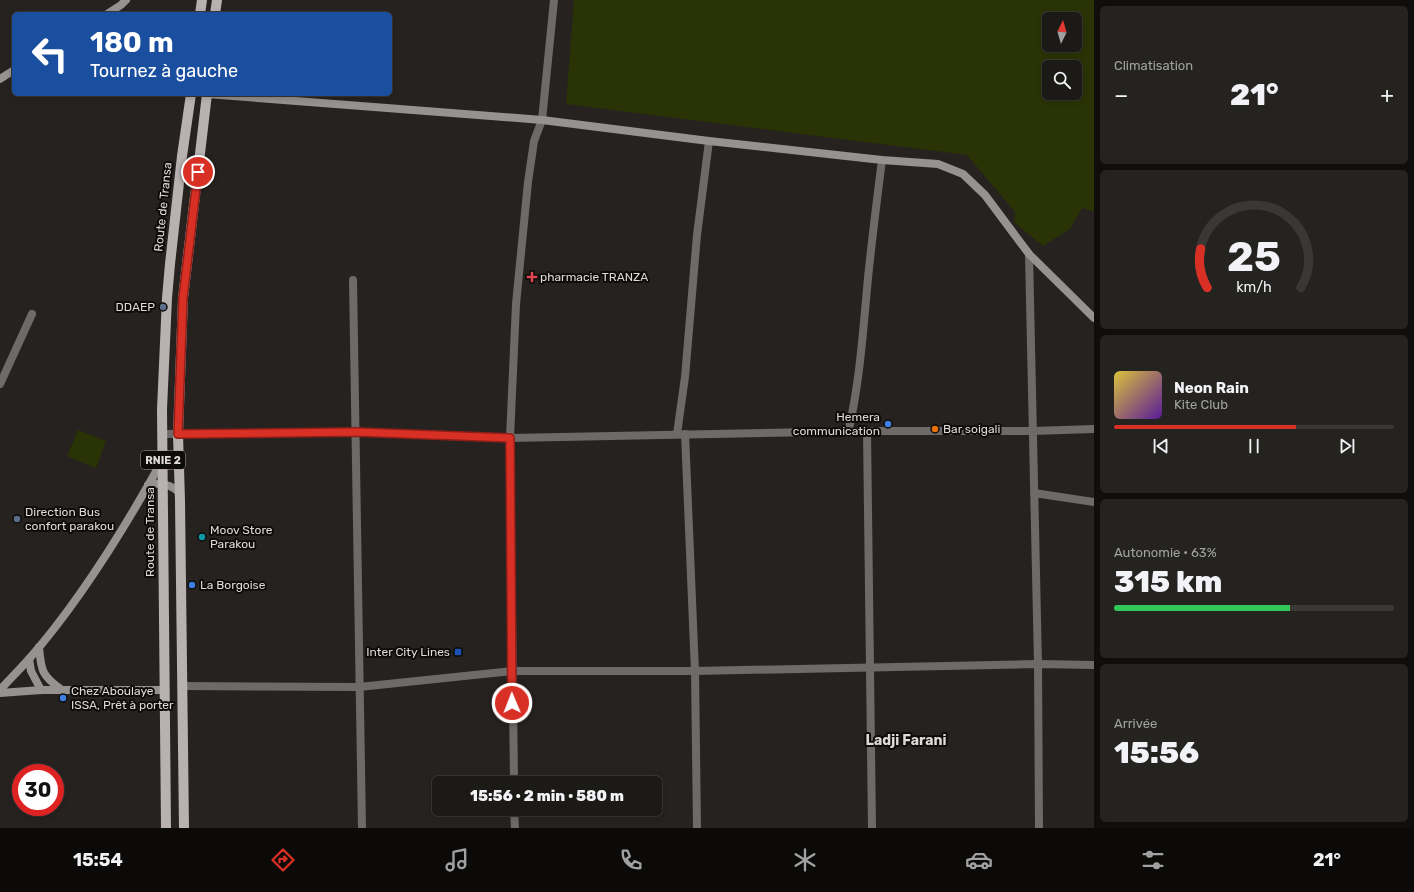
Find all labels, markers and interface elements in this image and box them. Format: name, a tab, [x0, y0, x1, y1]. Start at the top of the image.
north arrow	[1042, 12, 1082, 52]
map controls	[1042, 12, 1082, 100]
text: 180 m	[90, 26, 174, 59]
icon: left	[24, 28, 76, 80]
text: Climatisation	[1114, 58, 1193, 73]
text: Tournez à gauche	[90, 60, 238, 82]
button: search	[1042, 60, 1082, 100]
text: 21°	[1230, 77, 1279, 113]
text: −	[1114, 82, 1128, 109]
text: +	[1380, 82, 1394, 109]
pin	[181, 155, 215, 189]
icon: arrive	[187, 161, 209, 183]
street label: Route de Transa	[151, 162, 175, 252]
text: 25	[1227, 231, 1281, 280]
place label: pharmacie TRANZA	[540, 270, 648, 284]
marker: pharmacie TRANZA	[527, 272, 537, 282]
text: km/h	[1236, 278, 1272, 295]
place label: DDAEP	[116, 300, 155, 314]
marker: DDAEP	[158, 302, 168, 312]
text: Neon Rain	[1174, 379, 1249, 397]
text: Kite Club	[1174, 397, 1228, 412]
place label: Hemera communication	[793, 410, 880, 438]
marker: Hemera communication	[883, 419, 893, 429]
place label: Bar soigali	[943, 422, 1000, 436]
marker: Bar soigali	[930, 424, 940, 434]
icon: previous	[1150, 435, 1172, 457]
icon: pause	[1243, 435, 1265, 457]
icon: next	[1336, 435, 1358, 457]
road number: RNIE 2	[141, 451, 185, 469]
street label: Route de Transa	[143, 487, 157, 577]
place label: Direction Bus confort parakou	[25, 505, 114, 533]
marker: Direction Bus confort parakou	[12, 514, 22, 524]
place label: Moov Store Parakou	[210, 523, 273, 551]
marker: Moov Store Parakou	[197, 532, 207, 542]
text: Autonomie · 63%	[1114, 545, 1217, 560]
text: 315 km	[1114, 564, 1222, 600]
place label: La Borgoise	[200, 578, 266, 592]
marker: La Borgoise	[187, 580, 197, 590]
place label: Inter City Lines	[366, 645, 450, 659]
marker: Inter City Lines	[453, 647, 463, 657]
position arrow	[491, 682, 533, 724]
place label: Chez Aboulaye ISSA, Prêt à porter	[71, 684, 174, 712]
marker: Chez Aboulaye ISSA, Prêt à porter	[58, 693, 68, 703]
text: Arrivée	[1114, 716, 1157, 731]
district label: Ladji Farani	[866, 732, 946, 749]
text: 15:56	[1114, 735, 1199, 771]
speed limit sign: 30	[12, 764, 64, 816]
text: 15:56 · 2 min · 580 m	[470, 787, 624, 805]
icon: directions	[269, 846, 297, 874]
icon: music	[443, 846, 471, 874]
icon: phone	[617, 846, 645, 874]
icon: climate	[791, 846, 819, 874]
icon: car	[965, 846, 993, 874]
icon: filters	[1139, 846, 1167, 874]
text: 15:54	[73, 849, 123, 871]
text: 21°	[1313, 849, 1341, 871]

